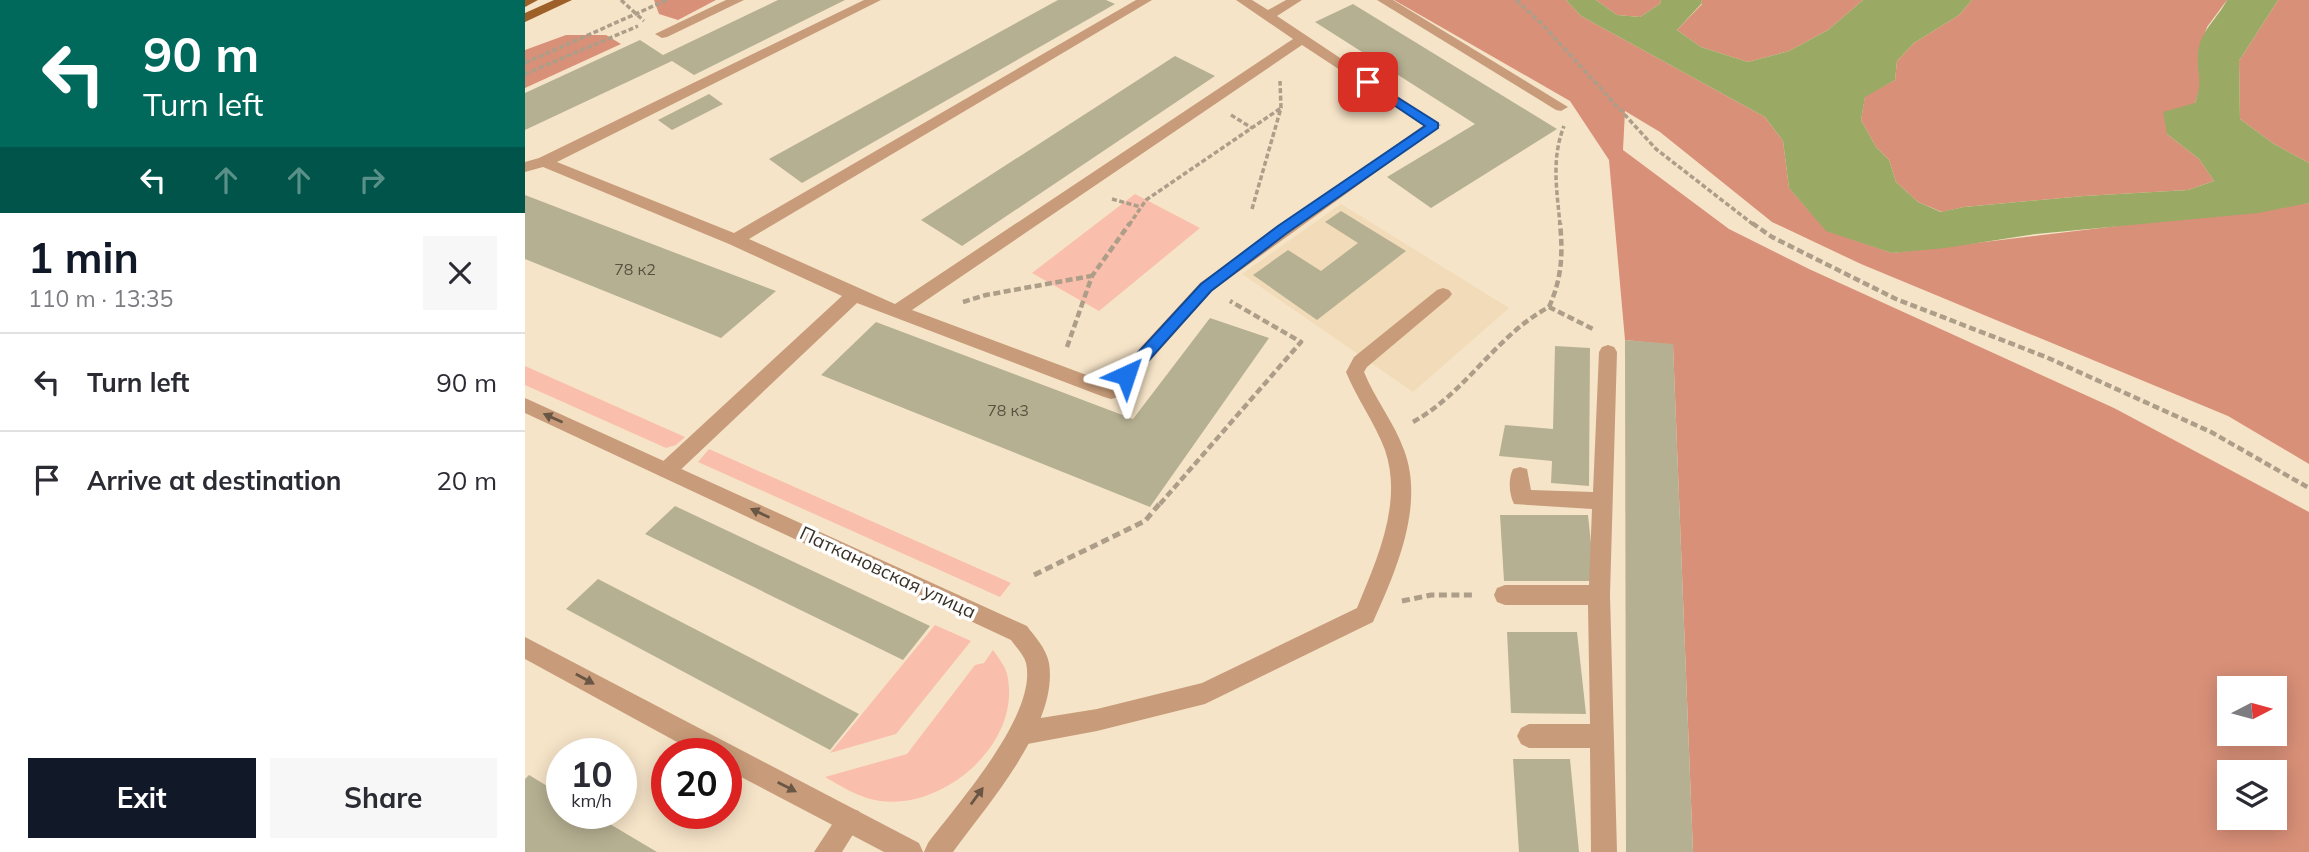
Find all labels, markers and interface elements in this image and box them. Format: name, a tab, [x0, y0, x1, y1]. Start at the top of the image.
text: 90 m	[143, 23, 259, 84]
icon: left	[28, 28, 119, 119]
pin	[1338, 52, 1398, 112]
icon: arrive	[1349, 63, 1387, 101]
text: Turn left	[143, 84, 263, 124]
icon: left	[134, 161, 172, 199]
icon: ahead	[207, 161, 245, 199]
icon: ahead	[280, 161, 318, 199]
icon: right	[353, 161, 391, 199]
text: 1 min	[28, 231, 139, 284]
button: close	[423, 236, 497, 310]
house number: 78 к2	[614, 259, 656, 279]
text: 110 m · 13:35	[28, 284, 173, 313]
position arrow	[1089, 338, 1163, 412]
icon: left	[28, 363, 66, 401]
text: Turn left	[87, 366, 189, 399]
text: 90 m	[436, 366, 497, 399]
house number: 78 к3	[987, 400, 1029, 420]
one-way arrow	[543, 412, 563, 424]
icon: arrive	[28, 461, 66, 499]
text: Arrive at destination	[87, 464, 342, 497]
text: 20 m	[436, 464, 497, 497]
one-way arrow	[750, 507, 770, 518]
street label: Паткановская улица	[796, 521, 980, 623]
one-way arrow	[575, 674, 595, 685]
north arrow	[2217, 676, 2287, 746]
map controls	[2217, 676, 2287, 830]
speed limit sign: 20	[651, 738, 742, 829]
text: 10	[570, 752, 613, 796]
button: Exit	[28, 758, 256, 838]
button: Share	[270, 758, 497, 838]
button: layers	[2217, 760, 2287, 830]
one-way arrow	[777, 782, 797, 793]
one-way arrow	[970, 787, 984, 806]
text: km/h	[571, 789, 612, 812]

